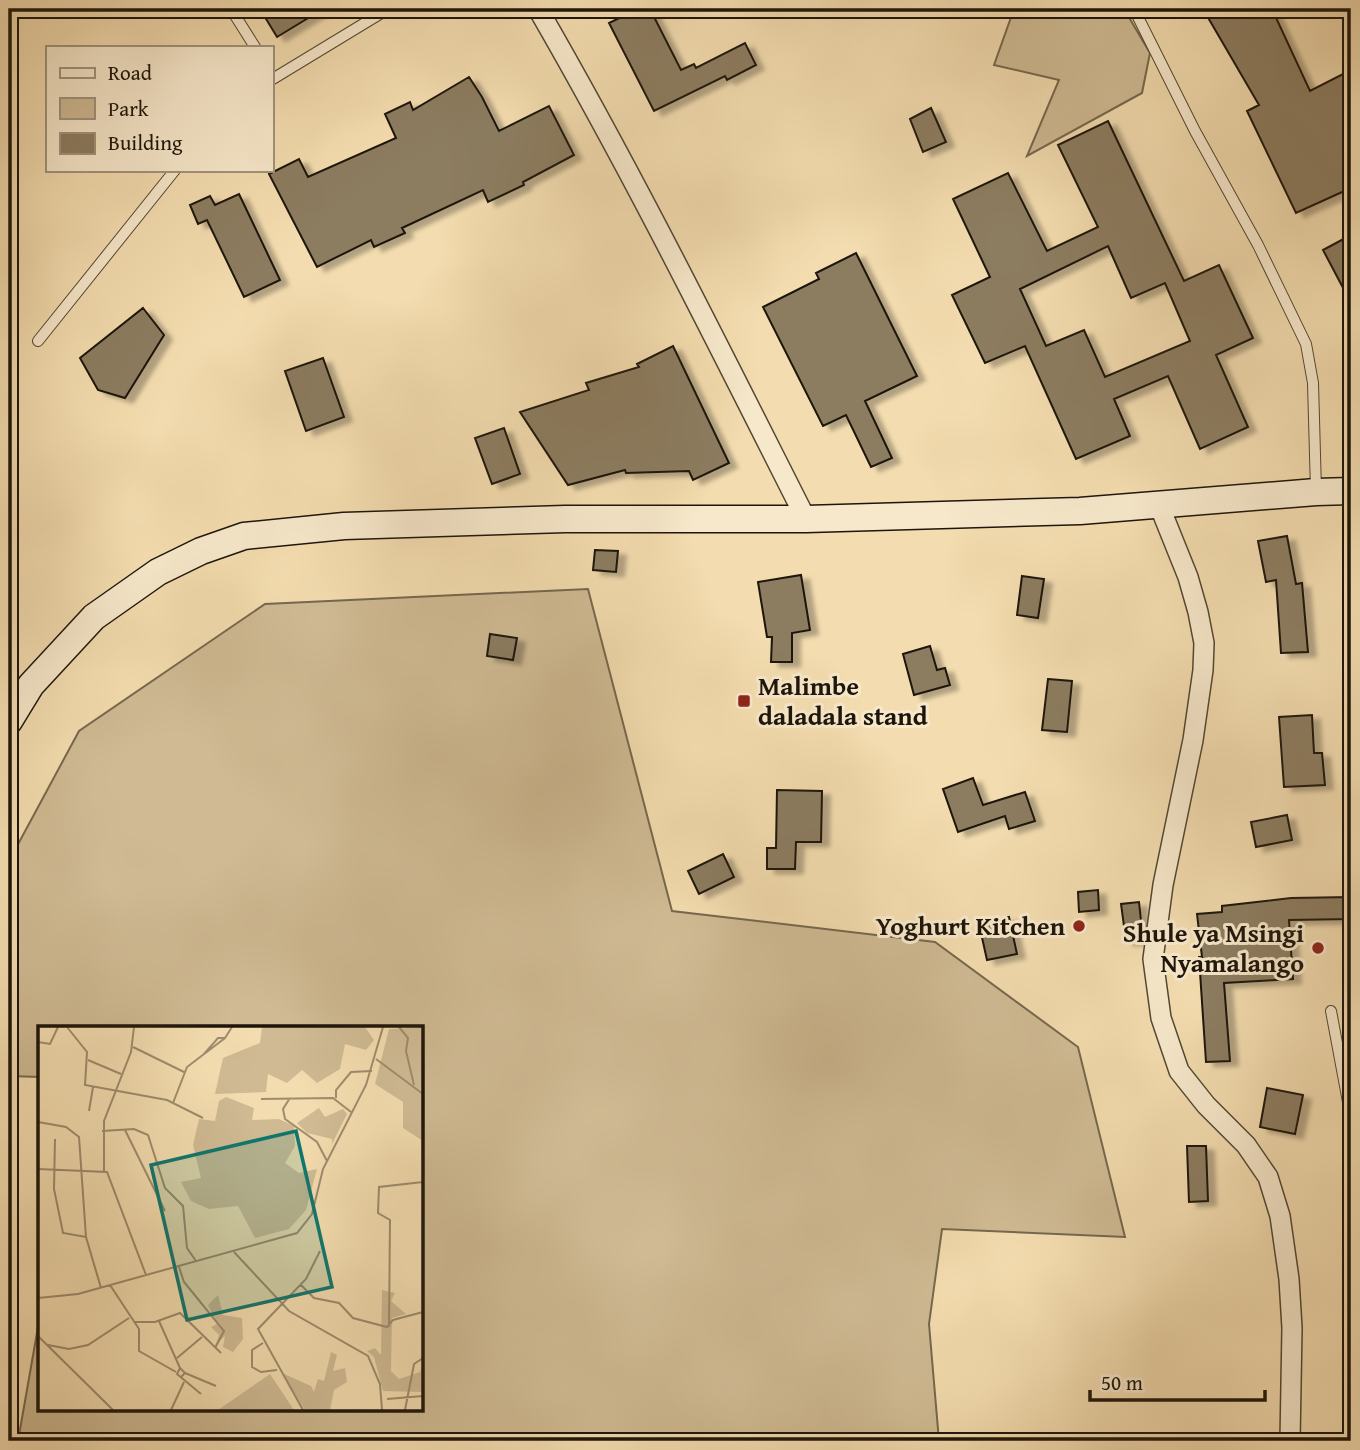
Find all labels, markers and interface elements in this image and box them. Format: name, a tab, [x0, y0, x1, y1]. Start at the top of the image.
legend	[46, 46, 273, 172]
text: Road	[108, 57, 153, 88]
text: Park	[108, 93, 149, 124]
text: Building	[108, 127, 183, 158]
place label: Malimbe daladala stand	[758, 666, 928, 735]
marker: Malimbe daladala stand	[736, 693, 752, 709]
place label: Yoghurt Kitchen	[876, 906, 1066, 945]
place label: Shule ya Msingi Nyamalango	[1123, 913, 1304, 982]
marker: Yoghurt Kitchen	[1071, 918, 1087, 934]
marker: Shule ya Msingi Nyamalango	[1310, 940, 1326, 956]
inset map	[38, 1026, 424, 1412]
scale bar	[1090, 1359, 1266, 1403]
text: 50 m	[1101, 1367, 1143, 1398]

